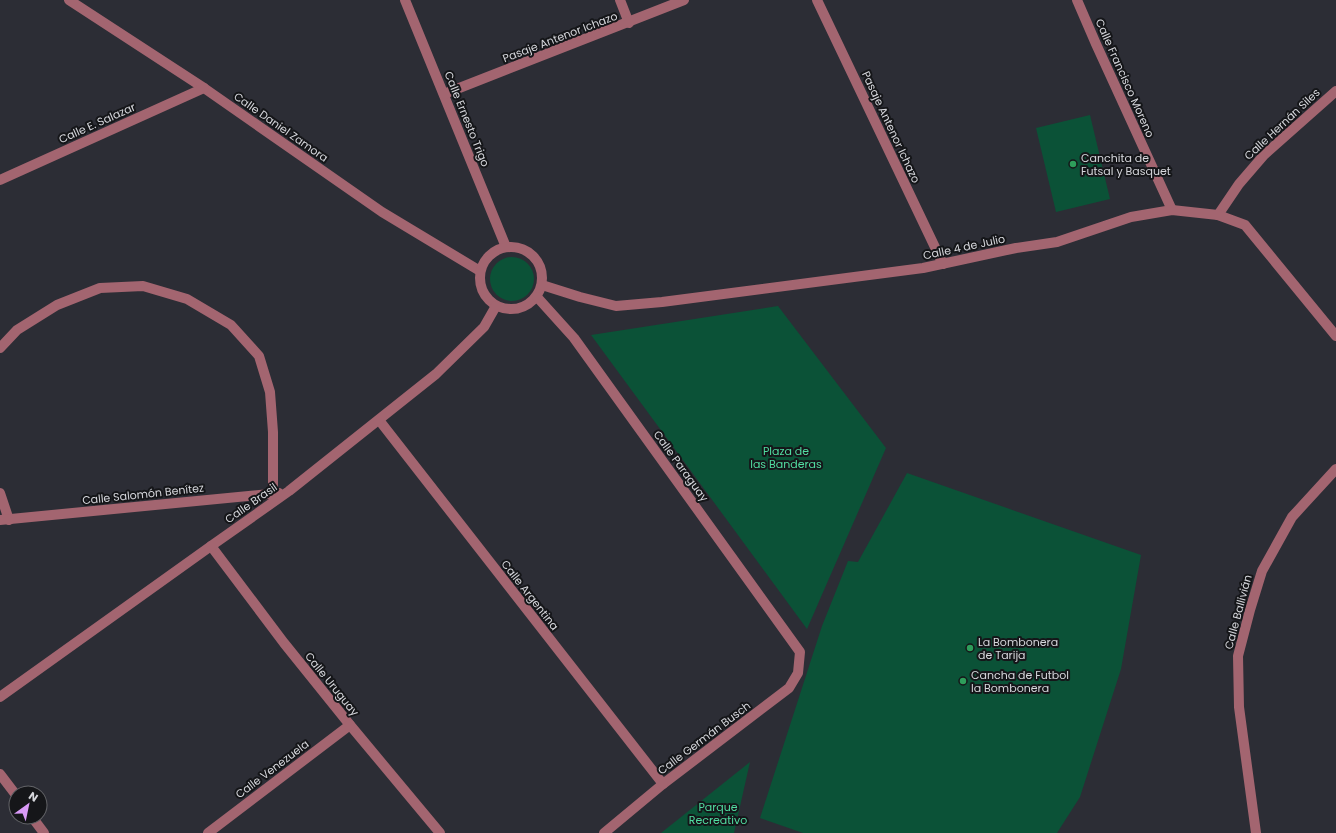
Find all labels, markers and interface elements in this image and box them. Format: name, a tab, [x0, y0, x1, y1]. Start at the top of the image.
street label: Pasaje Antenor Ichazo	[500, 8, 620, 66]
street label: Calle Francisco Moreno	[1092, 16, 1158, 140]
street label: Pasaje Antenor Ichazo	[858, 68, 924, 186]
street label: Calle Ernesto Trigo	[441, 69, 493, 169]
street label: Calle Hernán Siles	[1241, 84, 1324, 163]
street label: Calle Daniel Zamora	[231, 88, 331, 166]
street label: Calle E. Salazar	[56, 99, 138, 147]
place label: Canchita de Futsal y Basquet	[1081, 150, 1171, 179]
marker: Canchita de Futsal y Basquet	[1068, 159, 1078, 169]
street label: Calle 4 de Julio	[922, 230, 1006, 264]
street label: Calle Paraguay	[650, 427, 713, 506]
park label: Plaza de las Banderas	[750, 443, 822, 472]
street label: Calle Brasil	[222, 479, 280, 527]
street label: Calle Salomón Benítez	[81, 480, 205, 508]
street label: Calle Argentina	[497, 557, 563, 633]
street label: Calle Ballivián	[1220, 573, 1256, 651]
place label: La Bombonera de Tarija	[978, 634, 1058, 663]
marker: La Bombonera de Tarija	[965, 643, 975, 653]
street label: Calle Uruguay	[301, 649, 363, 720]
place label: Cancha de Futbol la Bombonera	[971, 667, 1069, 696]
marker: Cancha de Futbol la Bombonera	[958, 676, 968, 686]
street label: Calle Germán Busch	[654, 698, 754, 778]
street label: Calle Venezuela	[232, 736, 312, 802]
north arrow	[8, 785, 48, 825]
text: N	[26, 788, 41, 806]
park label: Parque Recreativo	[689, 799, 747, 828]

